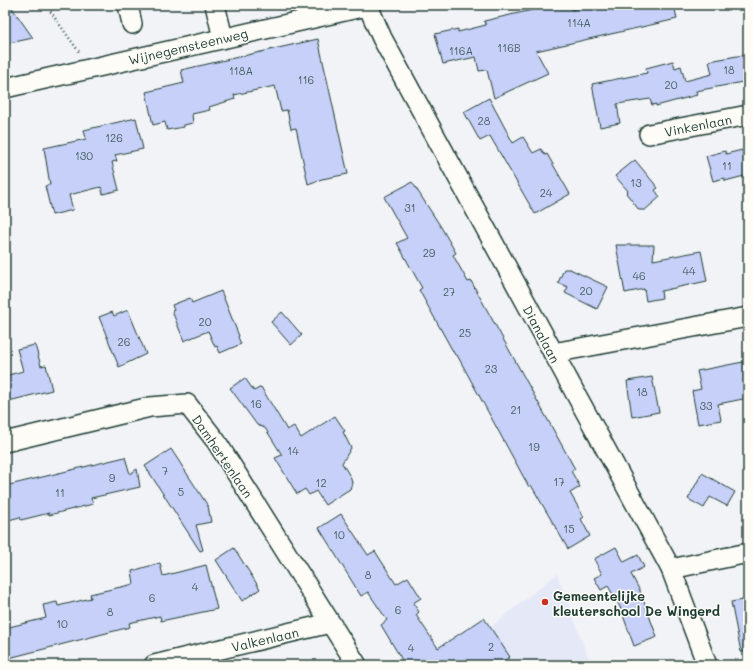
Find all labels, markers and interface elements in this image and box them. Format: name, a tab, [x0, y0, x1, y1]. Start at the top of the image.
house number: 114A	[567, 15, 591, 30]
street label: Wijnegemsteenweg	[127, 24, 249, 68]
house number: 116B	[497, 40, 521, 55]
house number: 116A	[449, 43, 473, 58]
house number: 18	[723, 62, 735, 77]
house number: 118A	[229, 63, 253, 78]
house number: 116	[298, 72, 314, 87]
house number: 20	[665, 77, 678, 92]
street label: Vinkenlaan	[663, 110, 733, 140]
house number: 28	[478, 113, 491, 128]
house number: 126	[105, 130, 123, 145]
house number: 130	[75, 148, 93, 163]
house number: 11	[722, 158, 732, 173]
house number: 13	[630, 175, 642, 190]
house number: 24	[540, 185, 553, 200]
house number: 31	[404, 200, 416, 215]
house number: 29	[423, 245, 436, 260]
house number: 44	[683, 263, 696, 278]
house number: 46	[632, 268, 646, 283]
house number: 20	[580, 283, 593, 298]
house number: 27	[443, 284, 455, 299]
street label: Dianalaan	[520, 302, 564, 366]
house number: 20	[199, 314, 212, 329]
house number: 25	[459, 325, 471, 340]
house number: 26	[118, 334, 130, 349]
house number: 23	[485, 361, 498, 376]
house number: 18	[636, 384, 648, 399]
house number: 16	[250, 396, 262, 411]
house number: 33	[700, 398, 713, 413]
house number: 21	[510, 402, 522, 417]
street label: Damhertenlaan	[189, 411, 257, 501]
house number: 19	[528, 439, 540, 454]
house number: 14	[287, 443, 299, 458]
house number: 7	[162, 463, 168, 478]
house number: 9	[109, 470, 116, 485]
house number: 17	[553, 474, 565, 489]
house number: 12	[315, 475, 327, 490]
house number: 5	[178, 484, 184, 499]
house number: 11	[55, 485, 65, 500]
house number: 15	[563, 521, 575, 536]
house number: 10	[333, 527, 345, 542]
house number: 8	[365, 567, 372, 582]
house number: 4	[192, 579, 199, 594]
place label: Gemeentelijke kleuterschool De Wingerd	[553, 587, 720, 619]
house number: 6	[149, 590, 155, 605]
marker: Gemeentelijke kleuterschool De Wingerd	[540, 597, 550, 607]
house number: 6	[395, 602, 401, 617]
house number: 8	[107, 604, 114, 619]
house number: 10	[56, 616, 68, 631]
street label: Valkenlaan	[230, 623, 300, 655]
house number: 2	[488, 639, 494, 654]
house number: 4	[408, 640, 415, 655]

